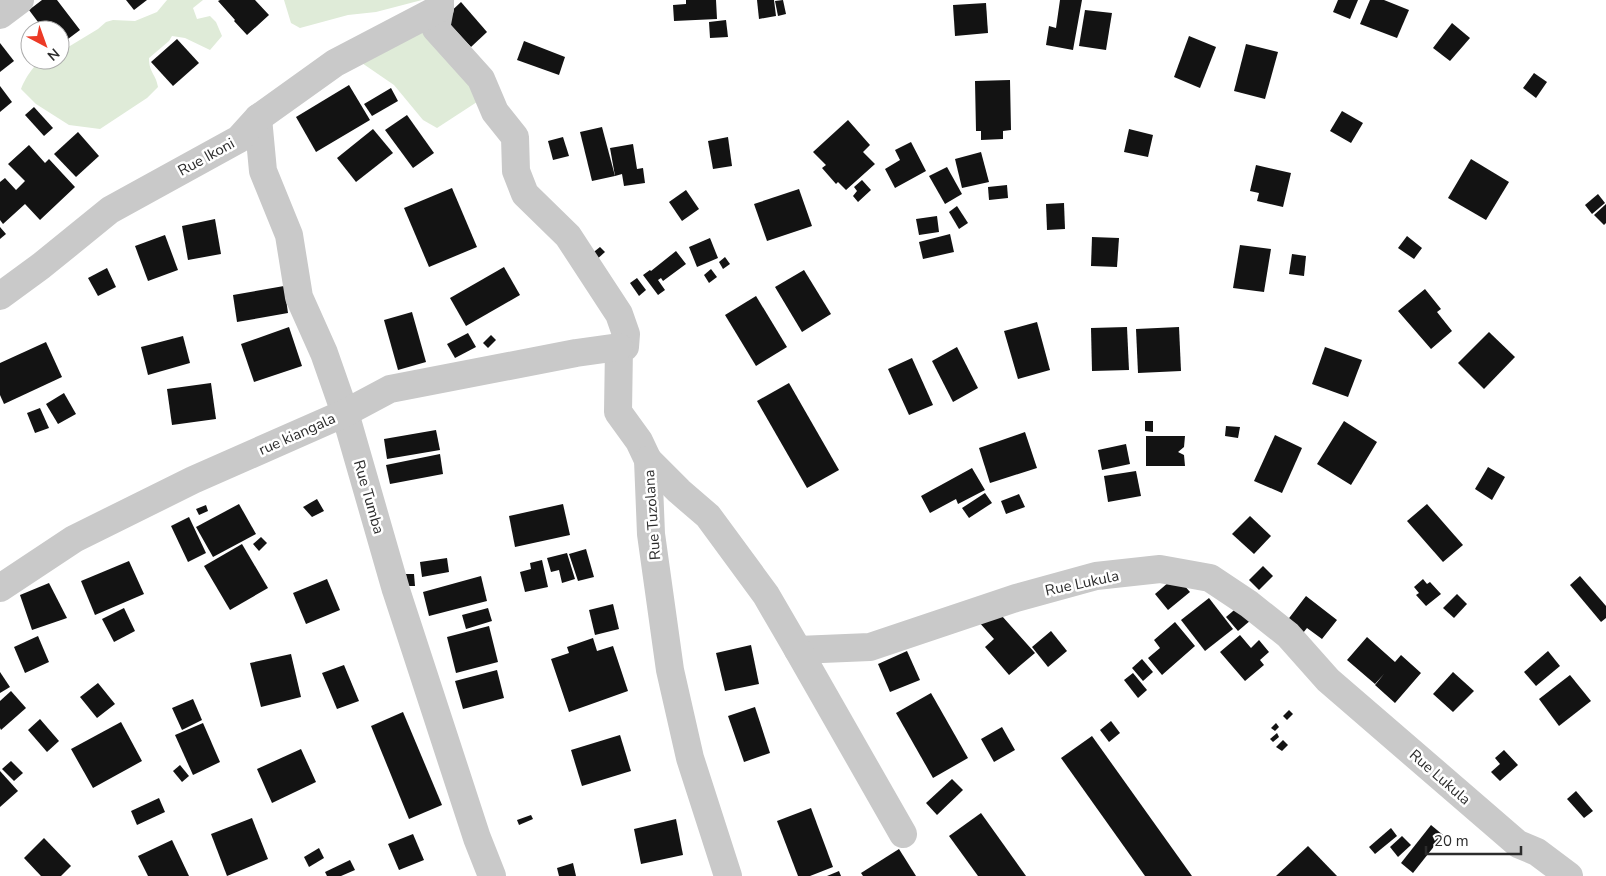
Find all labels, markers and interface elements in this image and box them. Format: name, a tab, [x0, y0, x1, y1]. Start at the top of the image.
north arrow	[20, 20, 70, 70]
text: N	[43, 44, 63, 65]
street label: Rue Ikoni	[174, 133, 238, 181]
street label: rue kiangala	[255, 408, 339, 460]
street label: Rue Tumba	[349, 458, 389, 536]
street label: Rue Tuzolana	[639, 469, 665, 561]
street label: Rue Lukula	[1043, 565, 1121, 601]
street label: Rue Lukula	[1405, 745, 1475, 809]
scale bar	[1426, 824, 1521, 856]
text: 20 m	[1434, 831, 1469, 851]

